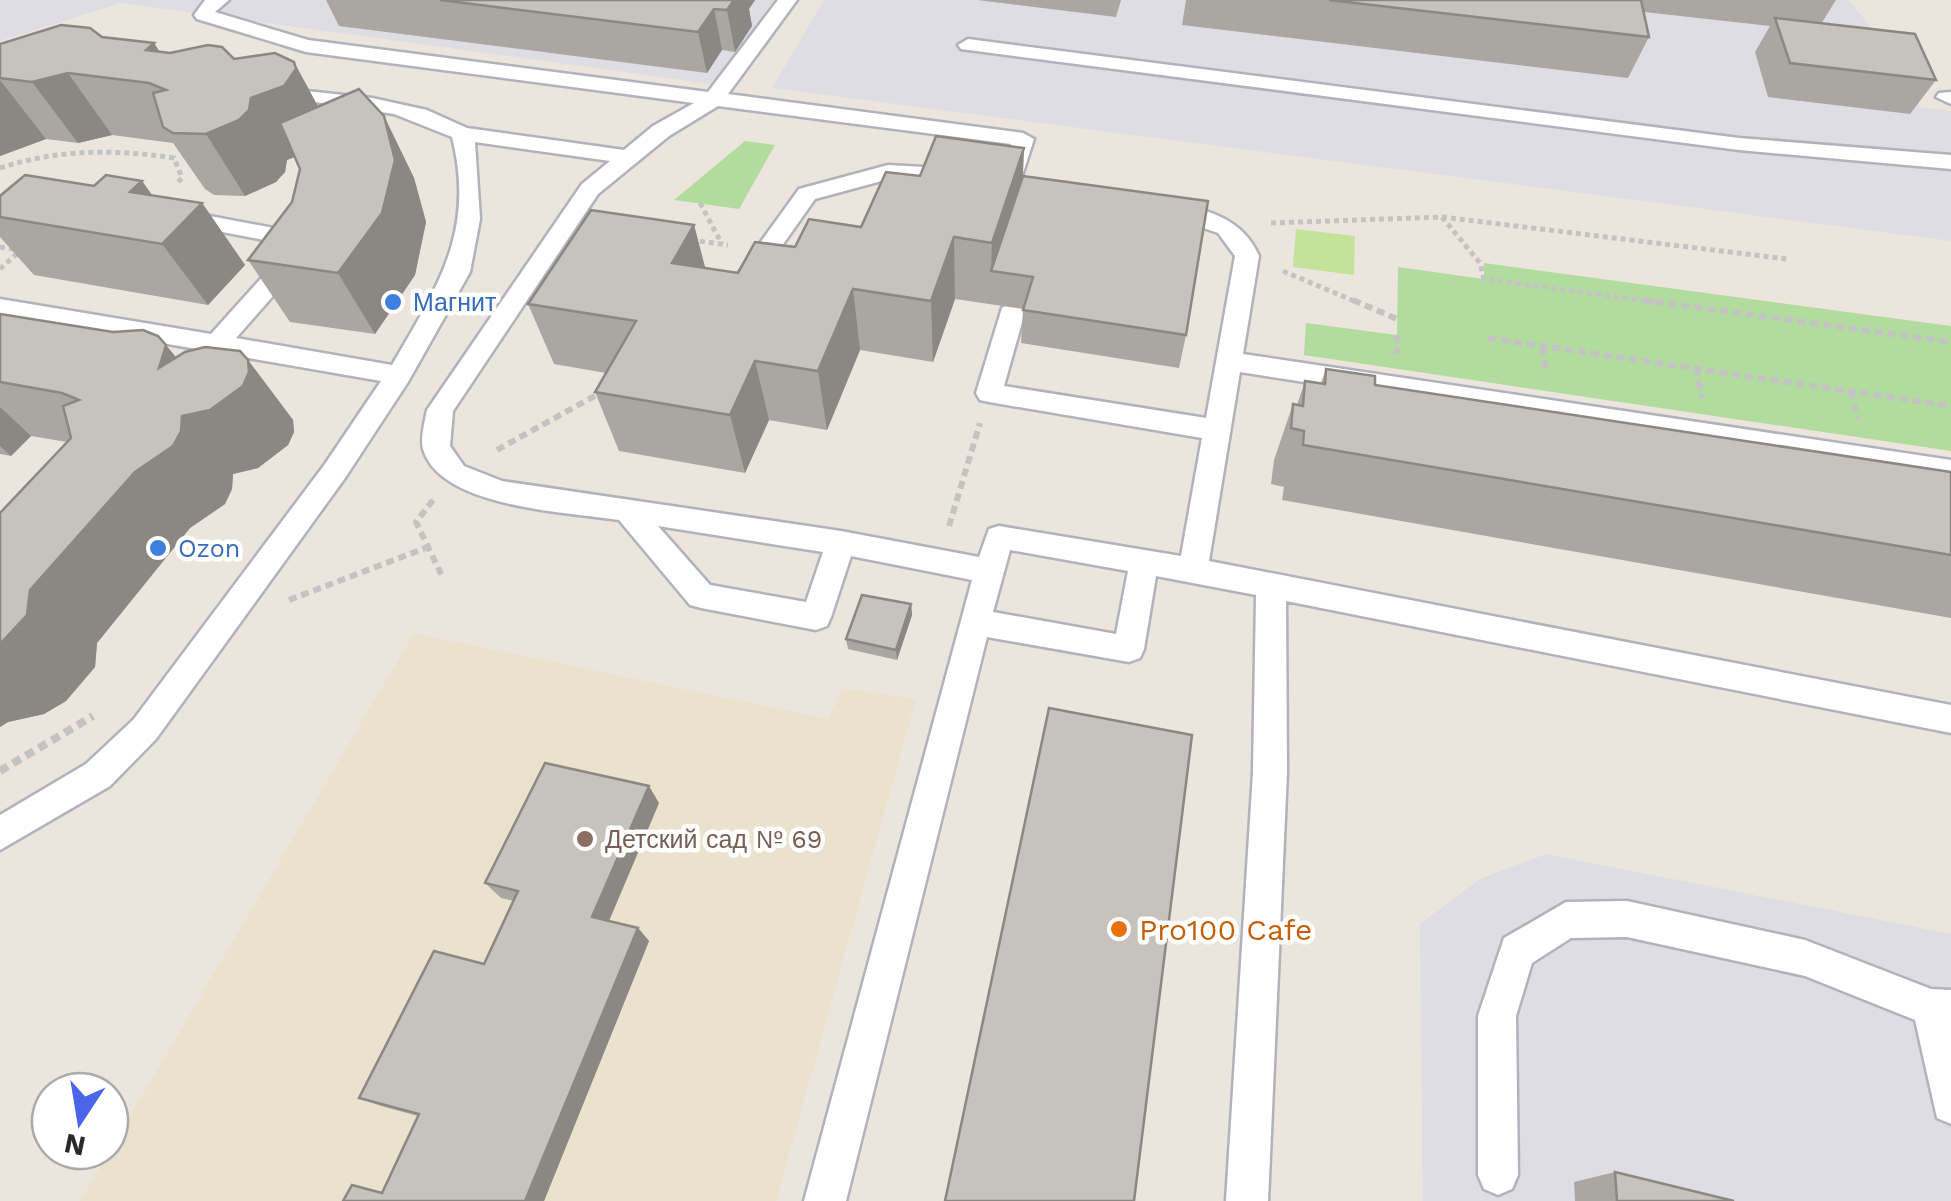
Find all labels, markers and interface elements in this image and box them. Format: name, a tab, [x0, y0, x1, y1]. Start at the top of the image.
place label: Магнит	[413, 288, 497, 317]
marker: Магнит	[382, 291, 404, 313]
place label: Ozon	[178, 534, 240, 563]
marker: Ozon	[147, 537, 169, 559]
place label: Детский сад № 69	[605, 825, 822, 854]
marker: Детский сад № 69	[574, 828, 596, 850]
place label: Pro100 Cafe	[1139, 912, 1312, 947]
marker: Pro100 Cafe	[1108, 918, 1130, 940]
north arrow	[30, 1071, 130, 1171]
text: N	[61, 1127, 88, 1163]

